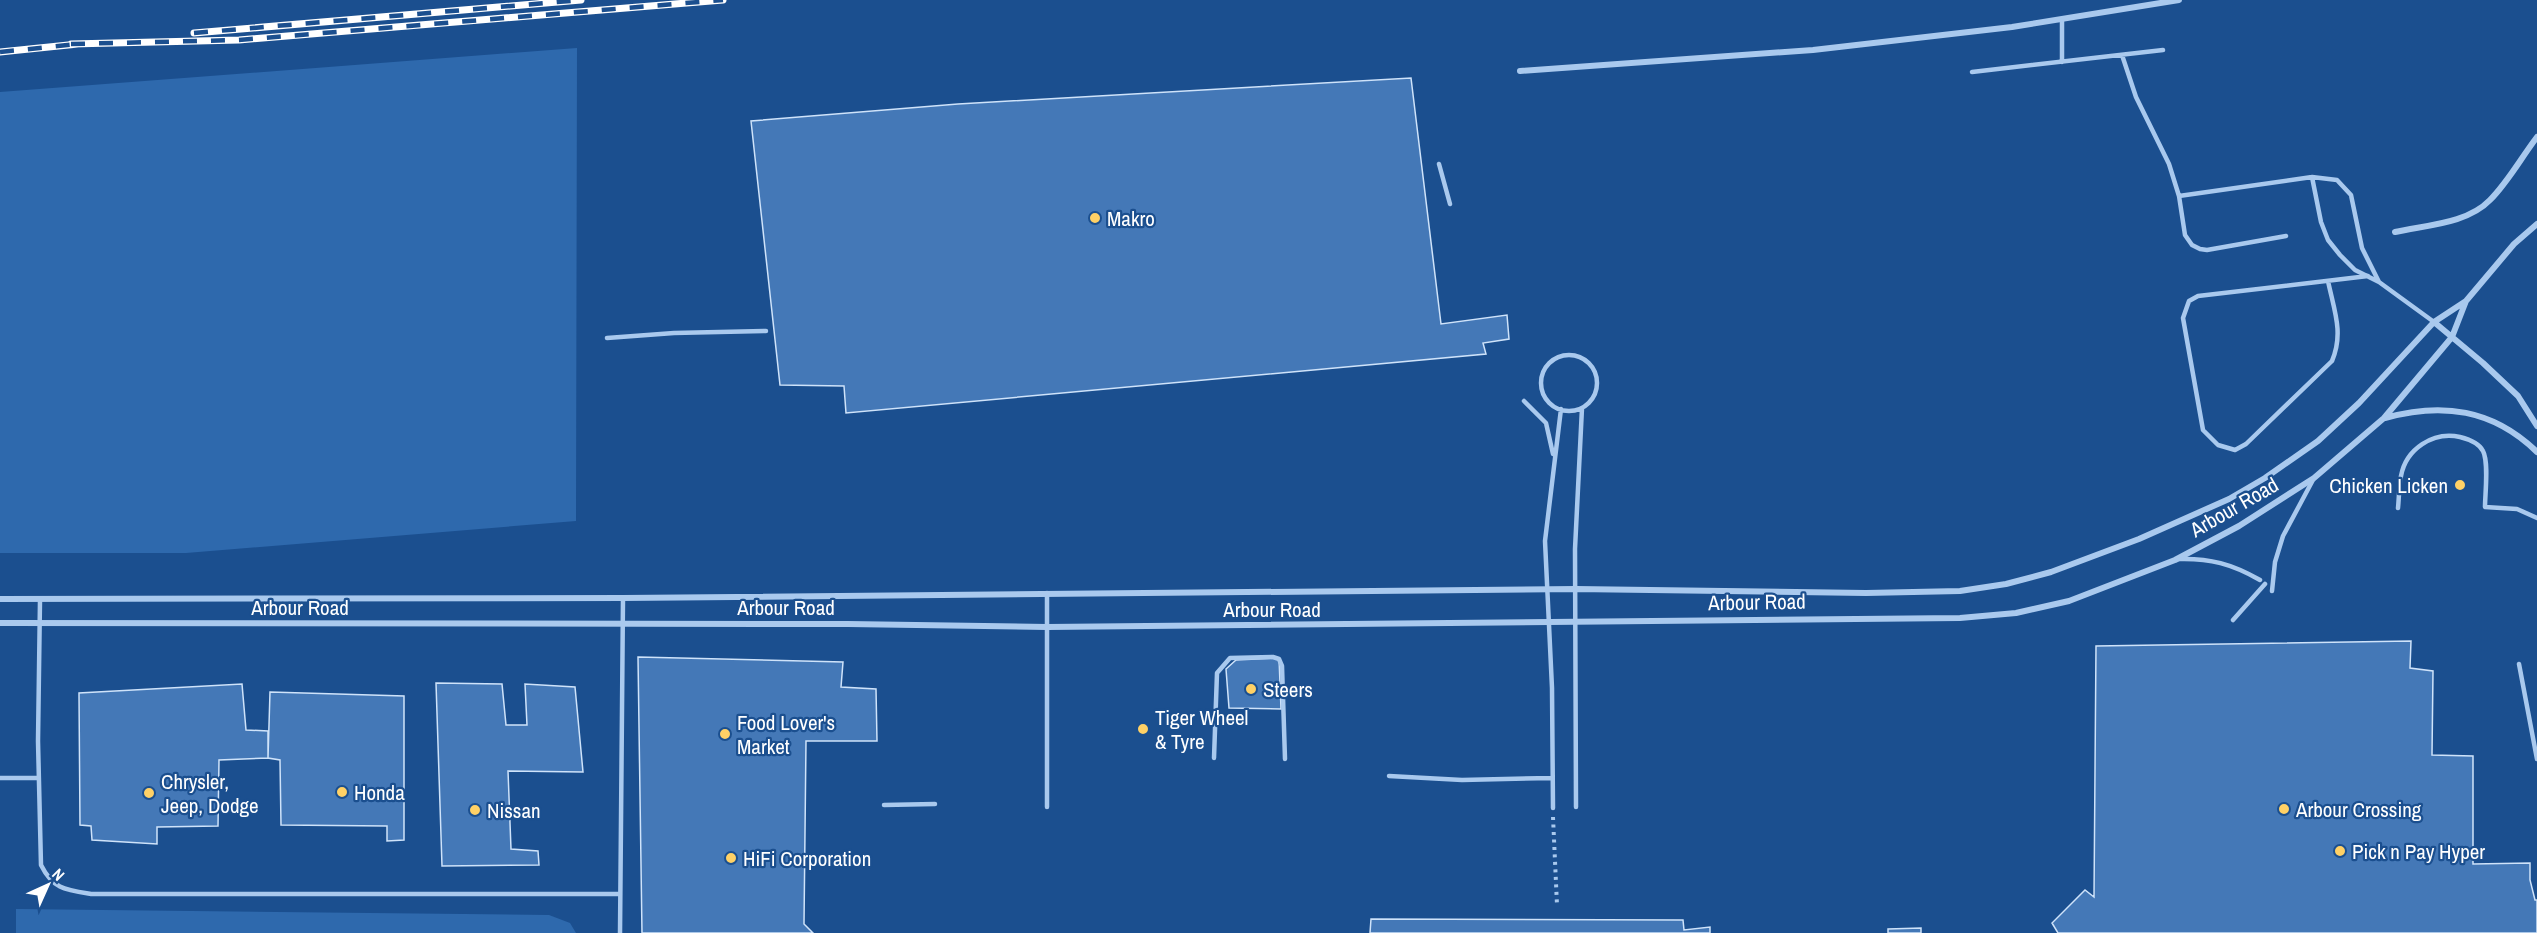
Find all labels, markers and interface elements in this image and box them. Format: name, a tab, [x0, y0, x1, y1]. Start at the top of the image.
place label: Makro	[1107, 204, 1155, 233]
marker: Makro	[1088, 211, 1102, 225]
street label: Arbour Road	[2184, 470, 2284, 544]
place label: Chicken Licken	[2329, 471, 2448, 500]
marker: Chicken Licken	[2453, 478, 2467, 492]
street label: Arbour Road	[1707, 587, 1806, 617]
street label: Arbour Road	[250, 593, 349, 622]
street label: Arbour Road	[736, 593, 835, 622]
street label: Arbour Road	[1222, 595, 1321, 624]
place label: Steers	[1263, 675, 1313, 704]
marker: Steers	[1244, 682, 1258, 696]
place label: Tiger Wheel & Tyre	[1155, 703, 1248, 756]
place label: Food Lover's Market	[737, 708, 835, 761]
marker: Tiger Wheel & Tyre	[1136, 722, 1150, 736]
marker: Food Lover's Market	[718, 727, 732, 741]
place label: Chrysler, Jeep, Dodge	[161, 767, 259, 820]
place label: Honda	[354, 778, 405, 807]
marker: Honda	[335, 785, 349, 799]
marker: Chrysler, Jeep, Dodge	[142, 786, 156, 800]
place label: Arbour Crossing	[2295, 795, 2422, 824]
place label: Nissan	[487, 796, 541, 825]
marker: Arbour Crossing	[2277, 802, 2291, 816]
marker: Nissan	[468, 803, 482, 817]
place label: Pick n Pay Hyper	[2352, 837, 2485, 866]
place label: HiFi Corporation	[743, 844, 871, 873]
marker: Pick n Pay Hyper	[2333, 844, 2347, 858]
marker: HiFi Corporation	[724, 851, 738, 865]
north arrow	[18, 855, 78, 915]
text: N	[47, 863, 70, 886]

